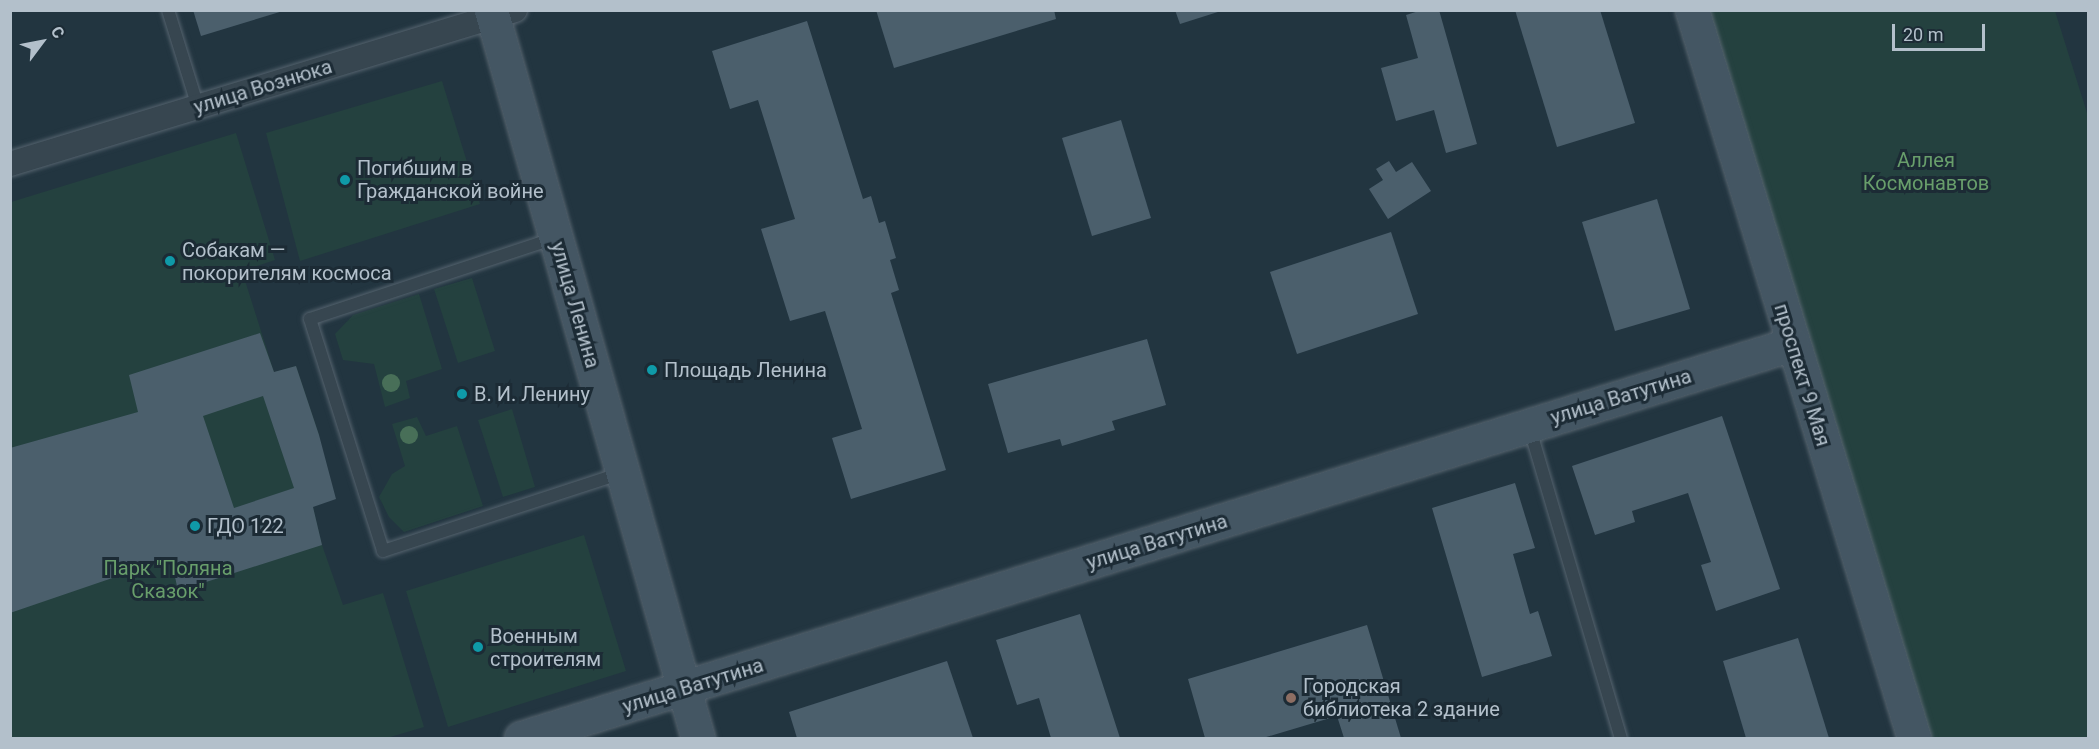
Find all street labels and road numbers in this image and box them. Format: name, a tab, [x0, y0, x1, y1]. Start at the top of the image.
street label: улица Вознюка	[191, 55, 335, 119]
street label: улица Ленина	[546, 239, 604, 371]
street label: проспект 9 Мая	[1769, 301, 1835, 449]
street label: улица Ватутина	[1548, 364, 1694, 430]
street label: улица Ватутина	[1084, 509, 1230, 575]
street label: улица Ватутина	[620, 653, 766, 719]

